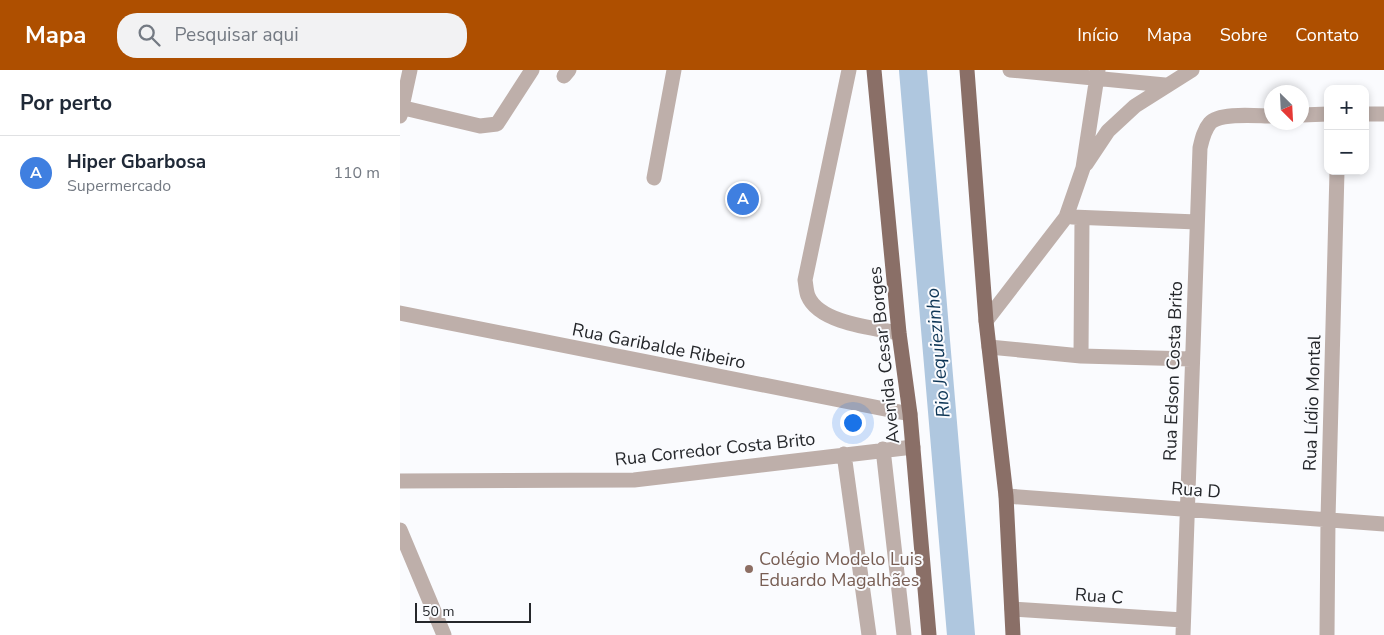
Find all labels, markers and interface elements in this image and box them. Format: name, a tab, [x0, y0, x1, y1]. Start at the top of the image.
search box	[117, 13, 467, 58]
text: Mapa	[25, 19, 87, 51]
icon: search	[135, 21, 163, 49]
text: Pesquisar aqui	[175, 22, 299, 48]
text: Início	[1077, 23, 1119, 47]
text: Mapa	[1147, 23, 1192, 47]
text: Sobre	[1220, 23, 1267, 47]
text: Contato	[1295, 23, 1359, 47]
north arrow	[1264, 85, 1309, 130]
map controls	[1324, 85, 1369, 175]
button: +	[1324, 85, 1369, 130]
text: Por perto	[20, 89, 112, 117]
button: −	[1324, 130, 1369, 175]
text: Hiper Gbarbosa	[67, 149, 206, 175]
text: A	[30, 162, 42, 184]
text: 110 m	[333, 162, 380, 184]
text: Supermercado	[67, 175, 171, 197]
pin: A	[727, 180, 759, 218]
street label: Avenida Cesar Borges	[863, 265, 905, 445]
street label: Rua Edson Costa Brito	[1158, 280, 1188, 462]
water label: Rio Jequiezinho	[919, 287, 957, 419]
street label: Rua Garibalde Ribeiro	[570, 317, 748, 375]
street label: Rua Lídio Montal	[1298, 334, 1326, 472]
your location	[840, 410, 866, 436]
street label: Rua Corredor Costa Brito	[614, 427, 816, 471]
street label: Rua D	[1170, 476, 1222, 504]
place label: Colégio Modelo Luis Eduardo Magalhães	[759, 547, 923, 592]
marker: Colégio Modelo Luis Eduardo Magalhães	[743, 563, 755, 575]
street label: Rua C	[1074, 582, 1124, 610]
scale bar	[415, 600, 531, 623]
text: 50 m	[422, 602, 454, 621]

